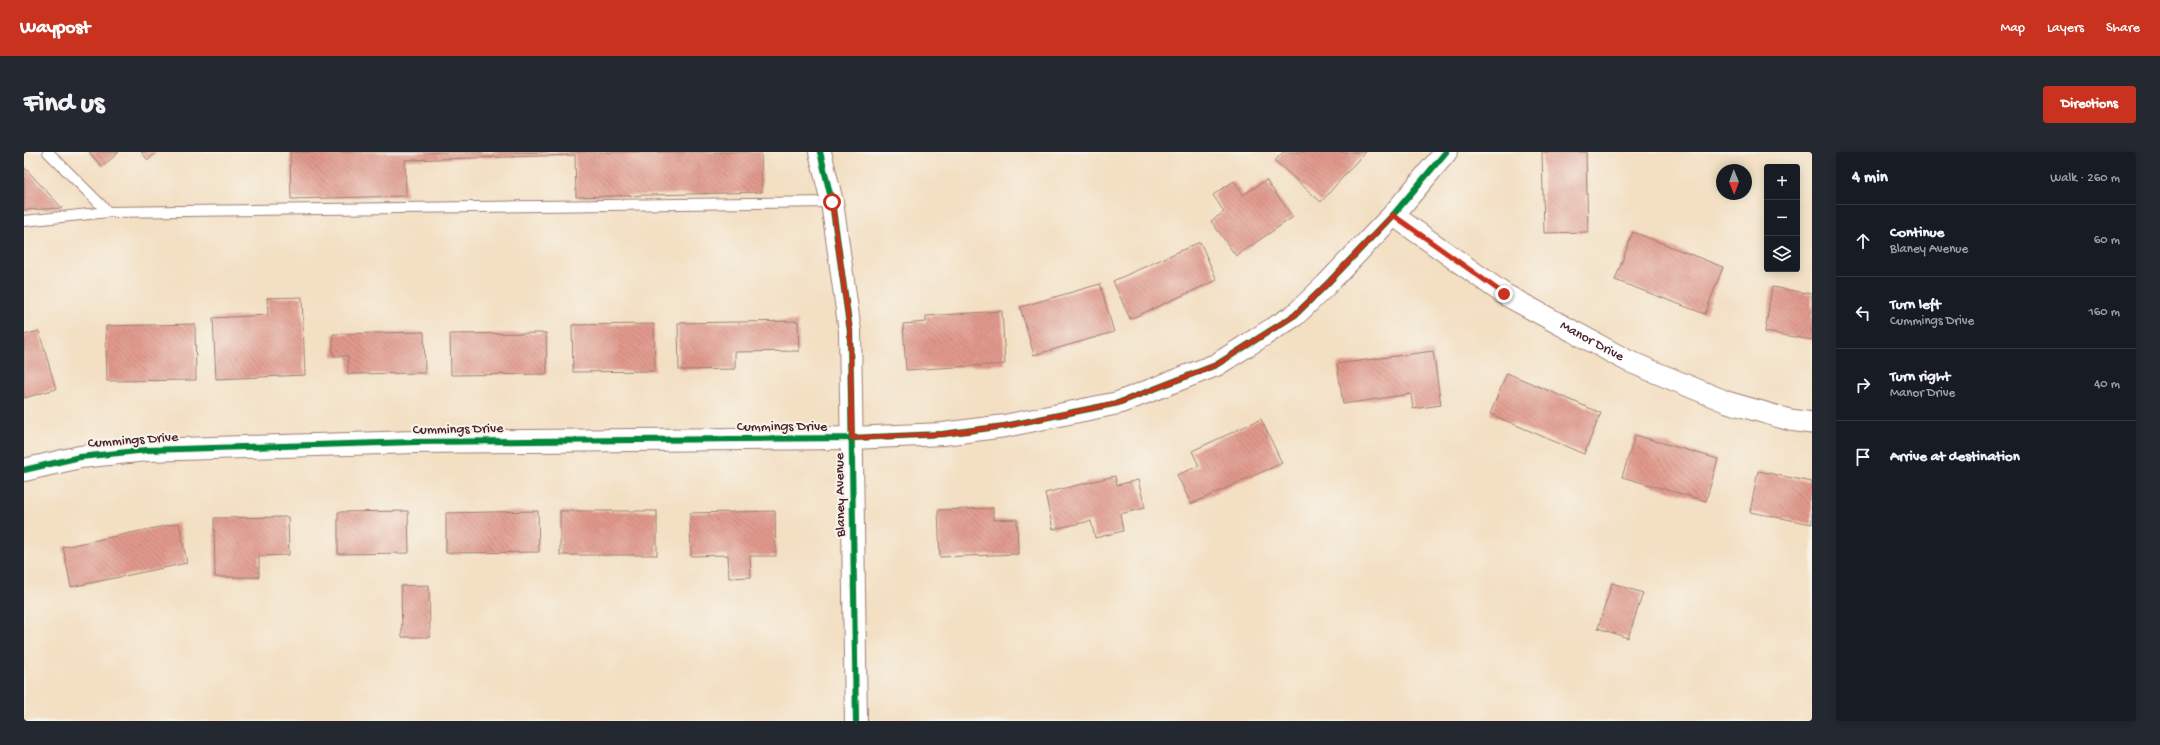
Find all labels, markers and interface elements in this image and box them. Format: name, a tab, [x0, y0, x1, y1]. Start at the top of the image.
text: Waypost	[20, 17, 90, 40]
text: Map	[2001, 20, 2025, 37]
text: Layers	[2047, 20, 2084, 37]
text: Share	[2106, 20, 2140, 37]
button: Directions	[2043, 86, 2136, 123]
text: Find us	[24, 88, 104, 121]
north arrow	[1716, 164, 1752, 200]
map controls	[1764, 164, 1800, 272]
button: +	[1764, 164, 1800, 200]
text: 4 min	[1852, 168, 1888, 188]
text: Walk · 260 m	[2050, 171, 2120, 186]
route start	[823, 193, 841, 211]
button: −	[1764, 200, 1800, 236]
text: Continue	[1890, 224, 1944, 242]
icon: ahead	[1852, 230, 1874, 252]
text: 60 m	[2094, 233, 2120, 248]
button: layers	[1764, 236, 1800, 272]
text: Blaney Avenue	[1890, 242, 1968, 257]
route end	[1495, 285, 1513, 303]
text: Turn left	[1890, 296, 1941, 314]
icon: left	[1852, 302, 1874, 324]
text: 160 m	[2088, 305, 2120, 320]
text: Cummings Drive	[1890, 314, 1974, 329]
street label: Manor Drive	[1557, 317, 1627, 366]
text: Turn right	[1890, 368, 1950, 386]
icon: right	[1852, 374, 1874, 396]
text: 40 m	[2094, 377, 2120, 392]
text: Manor Drive	[1890, 386, 1955, 401]
street label: Cummings Drive	[737, 419, 828, 436]
street label: Cummings Drive	[413, 421, 504, 439]
street label: Cummings Drive	[87, 429, 180, 453]
icon: arrive	[1852, 446, 1874, 468]
text: Arrive at destination	[1890, 448, 2020, 466]
street label: Blaney Avenue	[832, 452, 850, 538]

